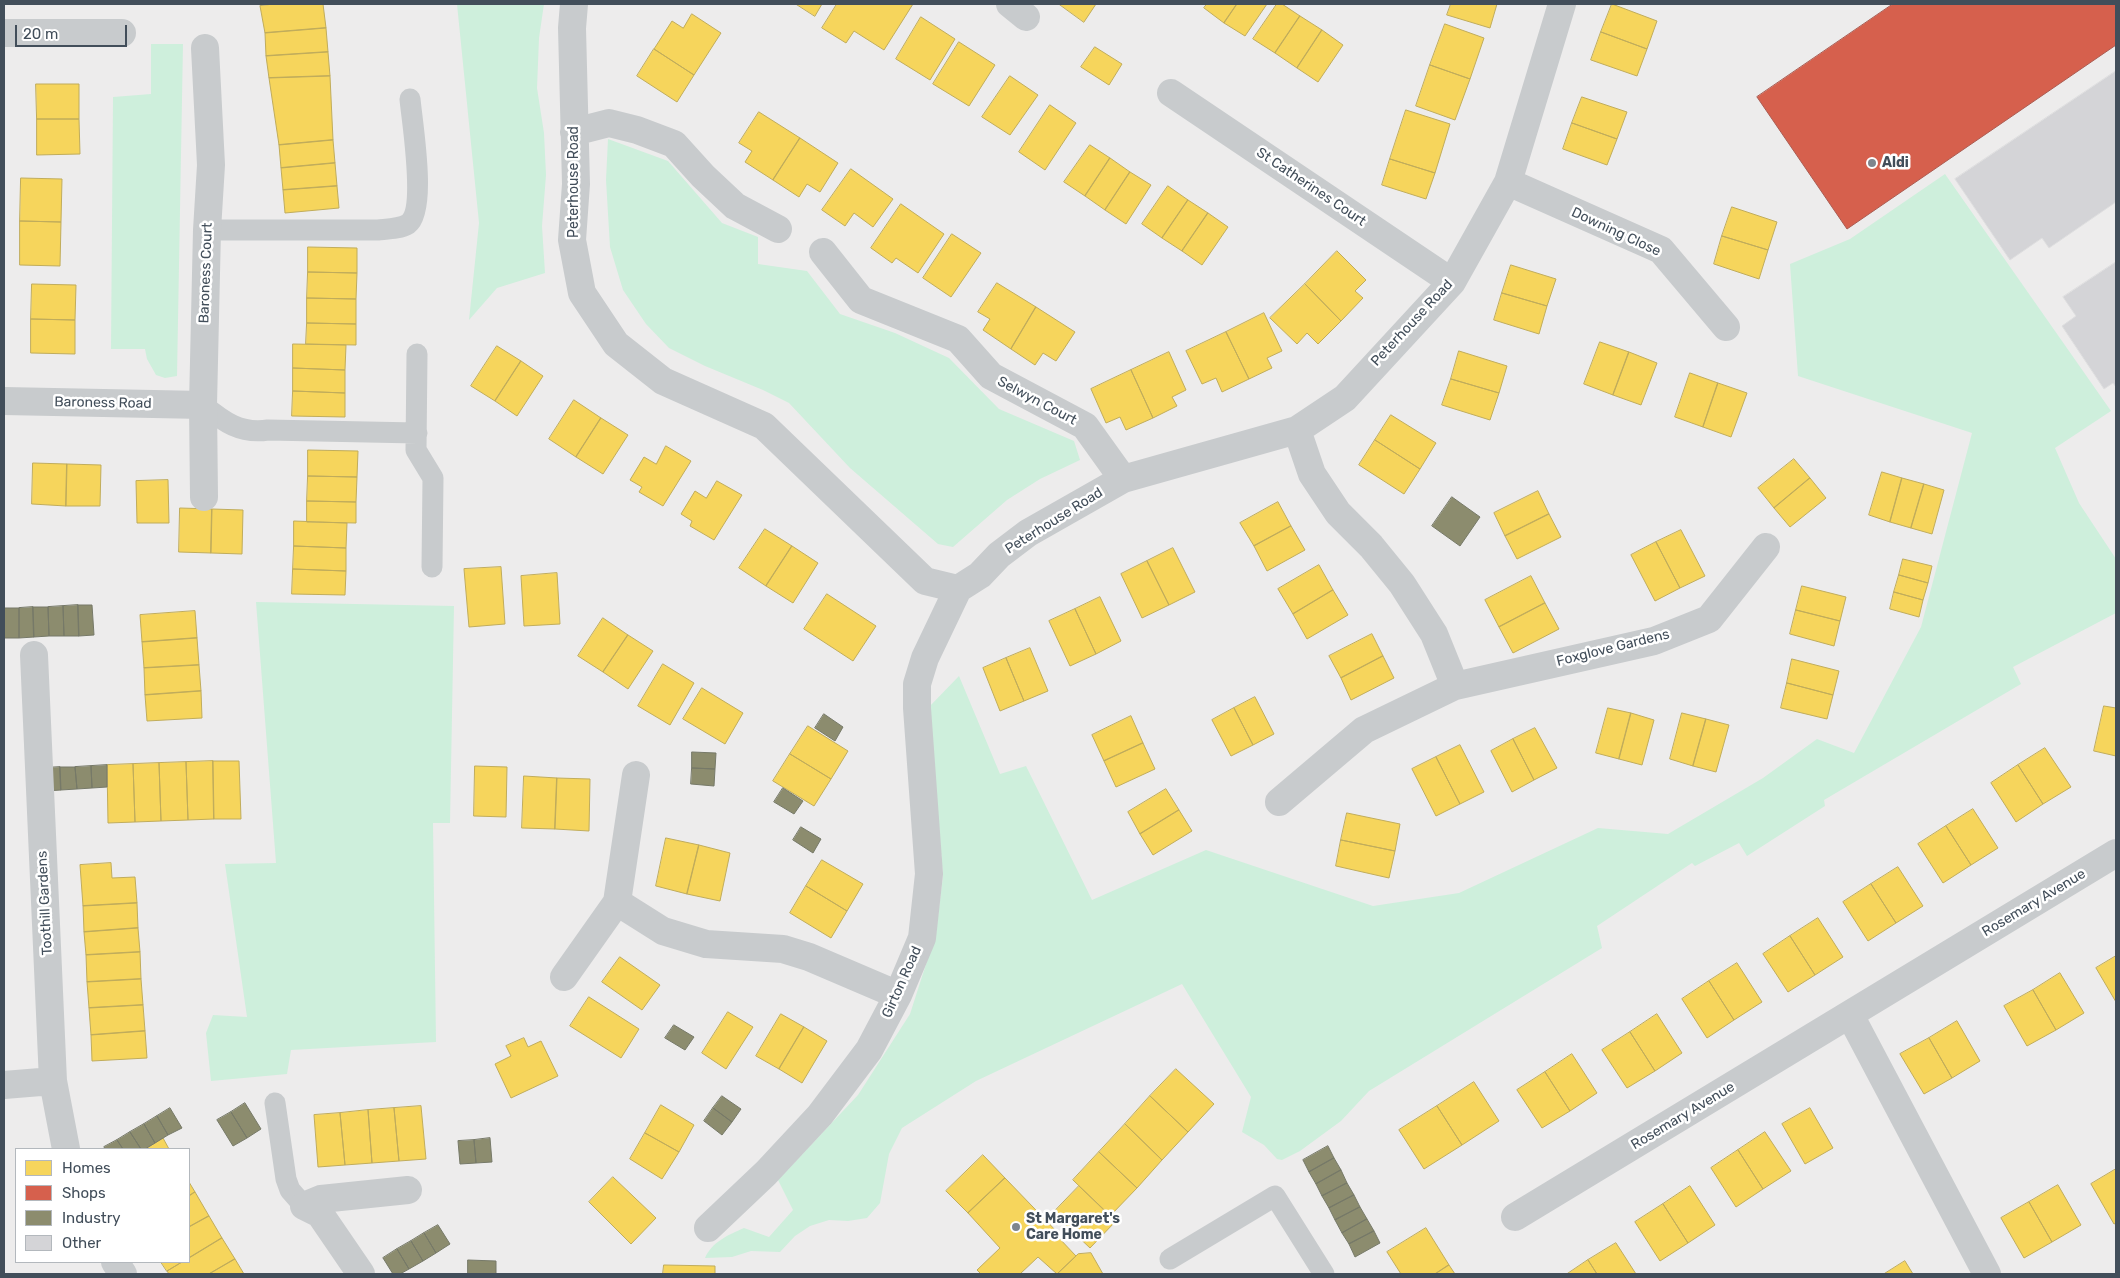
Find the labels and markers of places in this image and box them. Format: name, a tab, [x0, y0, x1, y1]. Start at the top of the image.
place label: Aldi	[1882, 155, 1909, 171]
marker: Aldi	[1866, 157, 1878, 169]
place label: St Margaret's Care Home	[1026, 1211, 1120, 1244]
marker: St Margaret's Care Home	[1010, 1221, 1022, 1233]

